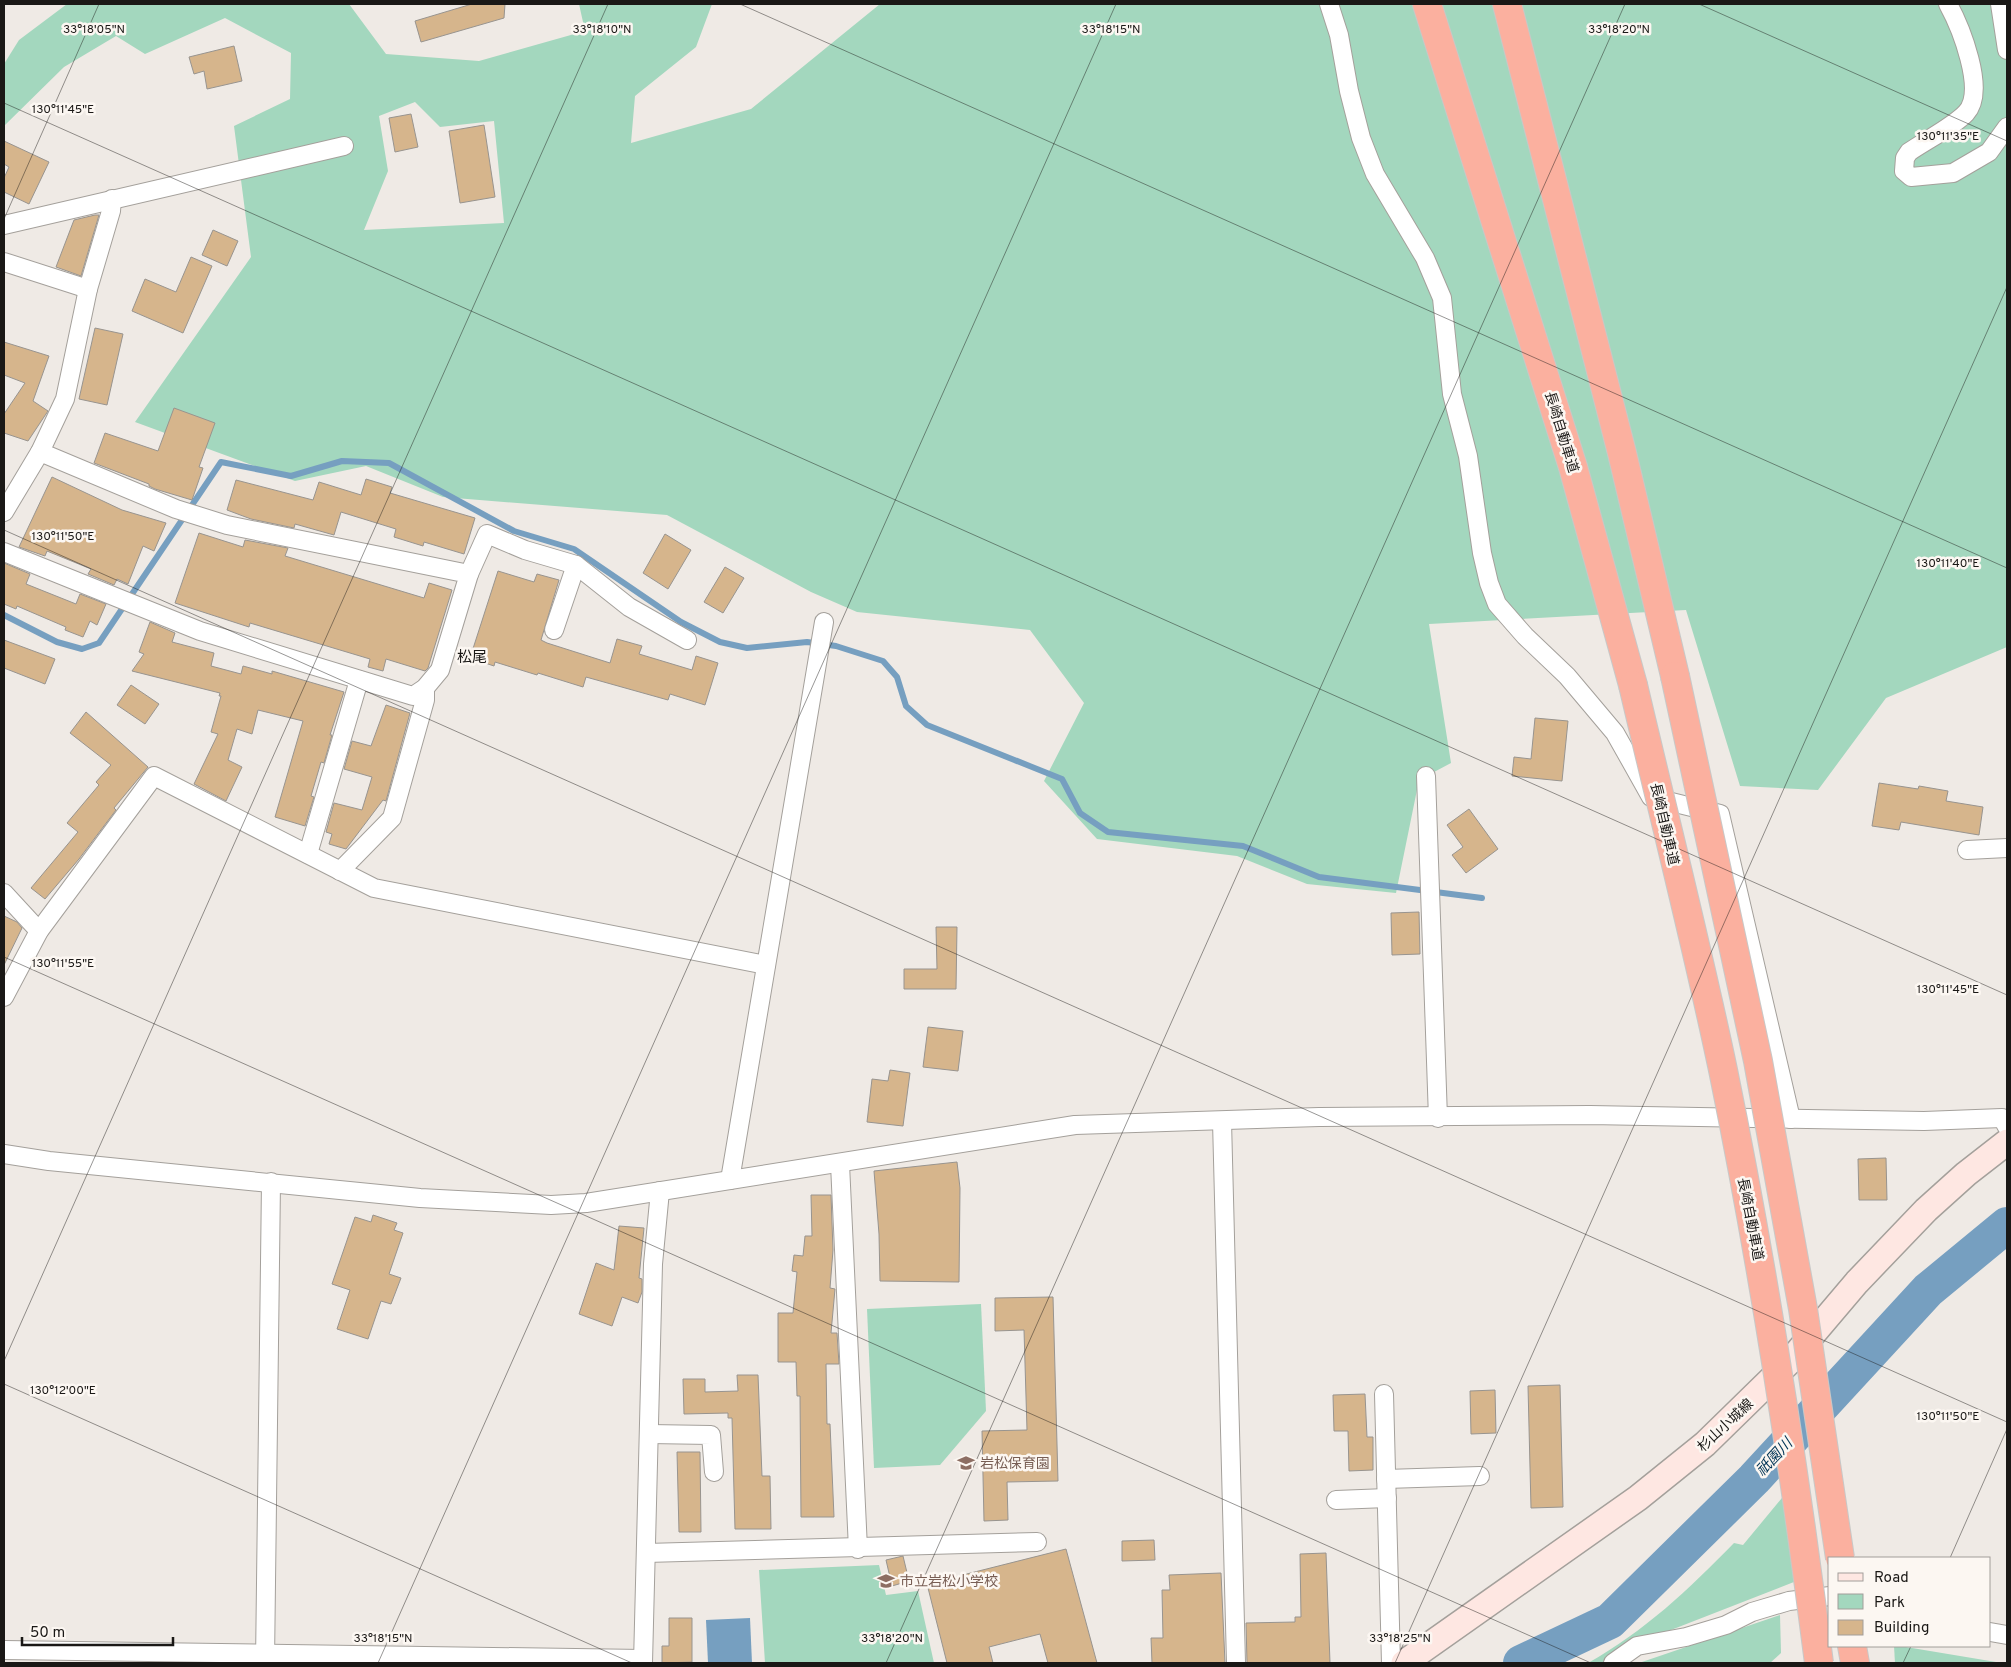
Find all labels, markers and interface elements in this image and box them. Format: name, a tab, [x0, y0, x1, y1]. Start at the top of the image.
text: 33°18'05"N	[63, 22, 125, 38]
text: 33°18'10"N	[572, 22, 632, 38]
text: 33°18'15"N	[1082, 22, 1141, 38]
text: 33°18'20"N	[1588, 22, 1650, 38]
text: 130°11'45"E	[32, 102, 94, 118]
text: 130°11'35"E	[1917, 129, 1979, 145]
street label: 長崎自動車道	[1540, 390, 1581, 475]
text: 130°11'50"E	[32, 529, 94, 545]
text: 130°11'40"E	[1917, 556, 1979, 572]
district label: 松尾	[457, 649, 487, 668]
street label: 長崎自動車道	[1646, 782, 1681, 867]
text: 130°11'55"E	[32, 956, 94, 972]
text: 130°11'45"E	[1917, 982, 1979, 998]
street label: 長崎自動車道	[1733, 1176, 1766, 1262]
text: 130°12'00"E	[30, 1383, 96, 1399]
street label: 杉山小城線	[1695, 1396, 1757, 1456]
text: 130°11'50"E	[1917, 1409, 1979, 1425]
water label: 祇園川	[1753, 1434, 1799, 1481]
school or university icon: 岩松保育園	[956, 1453, 976, 1473]
place label: 岩松保育園	[980, 1456, 1050, 1473]
legend	[1828, 1557, 1991, 1647]
text: Road	[1874, 1569, 1909, 1588]
school or university icon: 市立岩松小学校	[876, 1571, 896, 1591]
place label: 市立岩松小学校	[900, 1574, 998, 1591]
text: Park	[1874, 1594, 1905, 1613]
scale bar	[22, 1614, 174, 1646]
text: Building	[1874, 1619, 1929, 1638]
text: 50 m	[30, 1624, 65, 1643]
text: 33°18'15"N	[354, 1631, 413, 1647]
text: 33°18'20"N	[861, 1631, 923, 1647]
text: 33°18'25"N	[1369, 1631, 1431, 1647]

